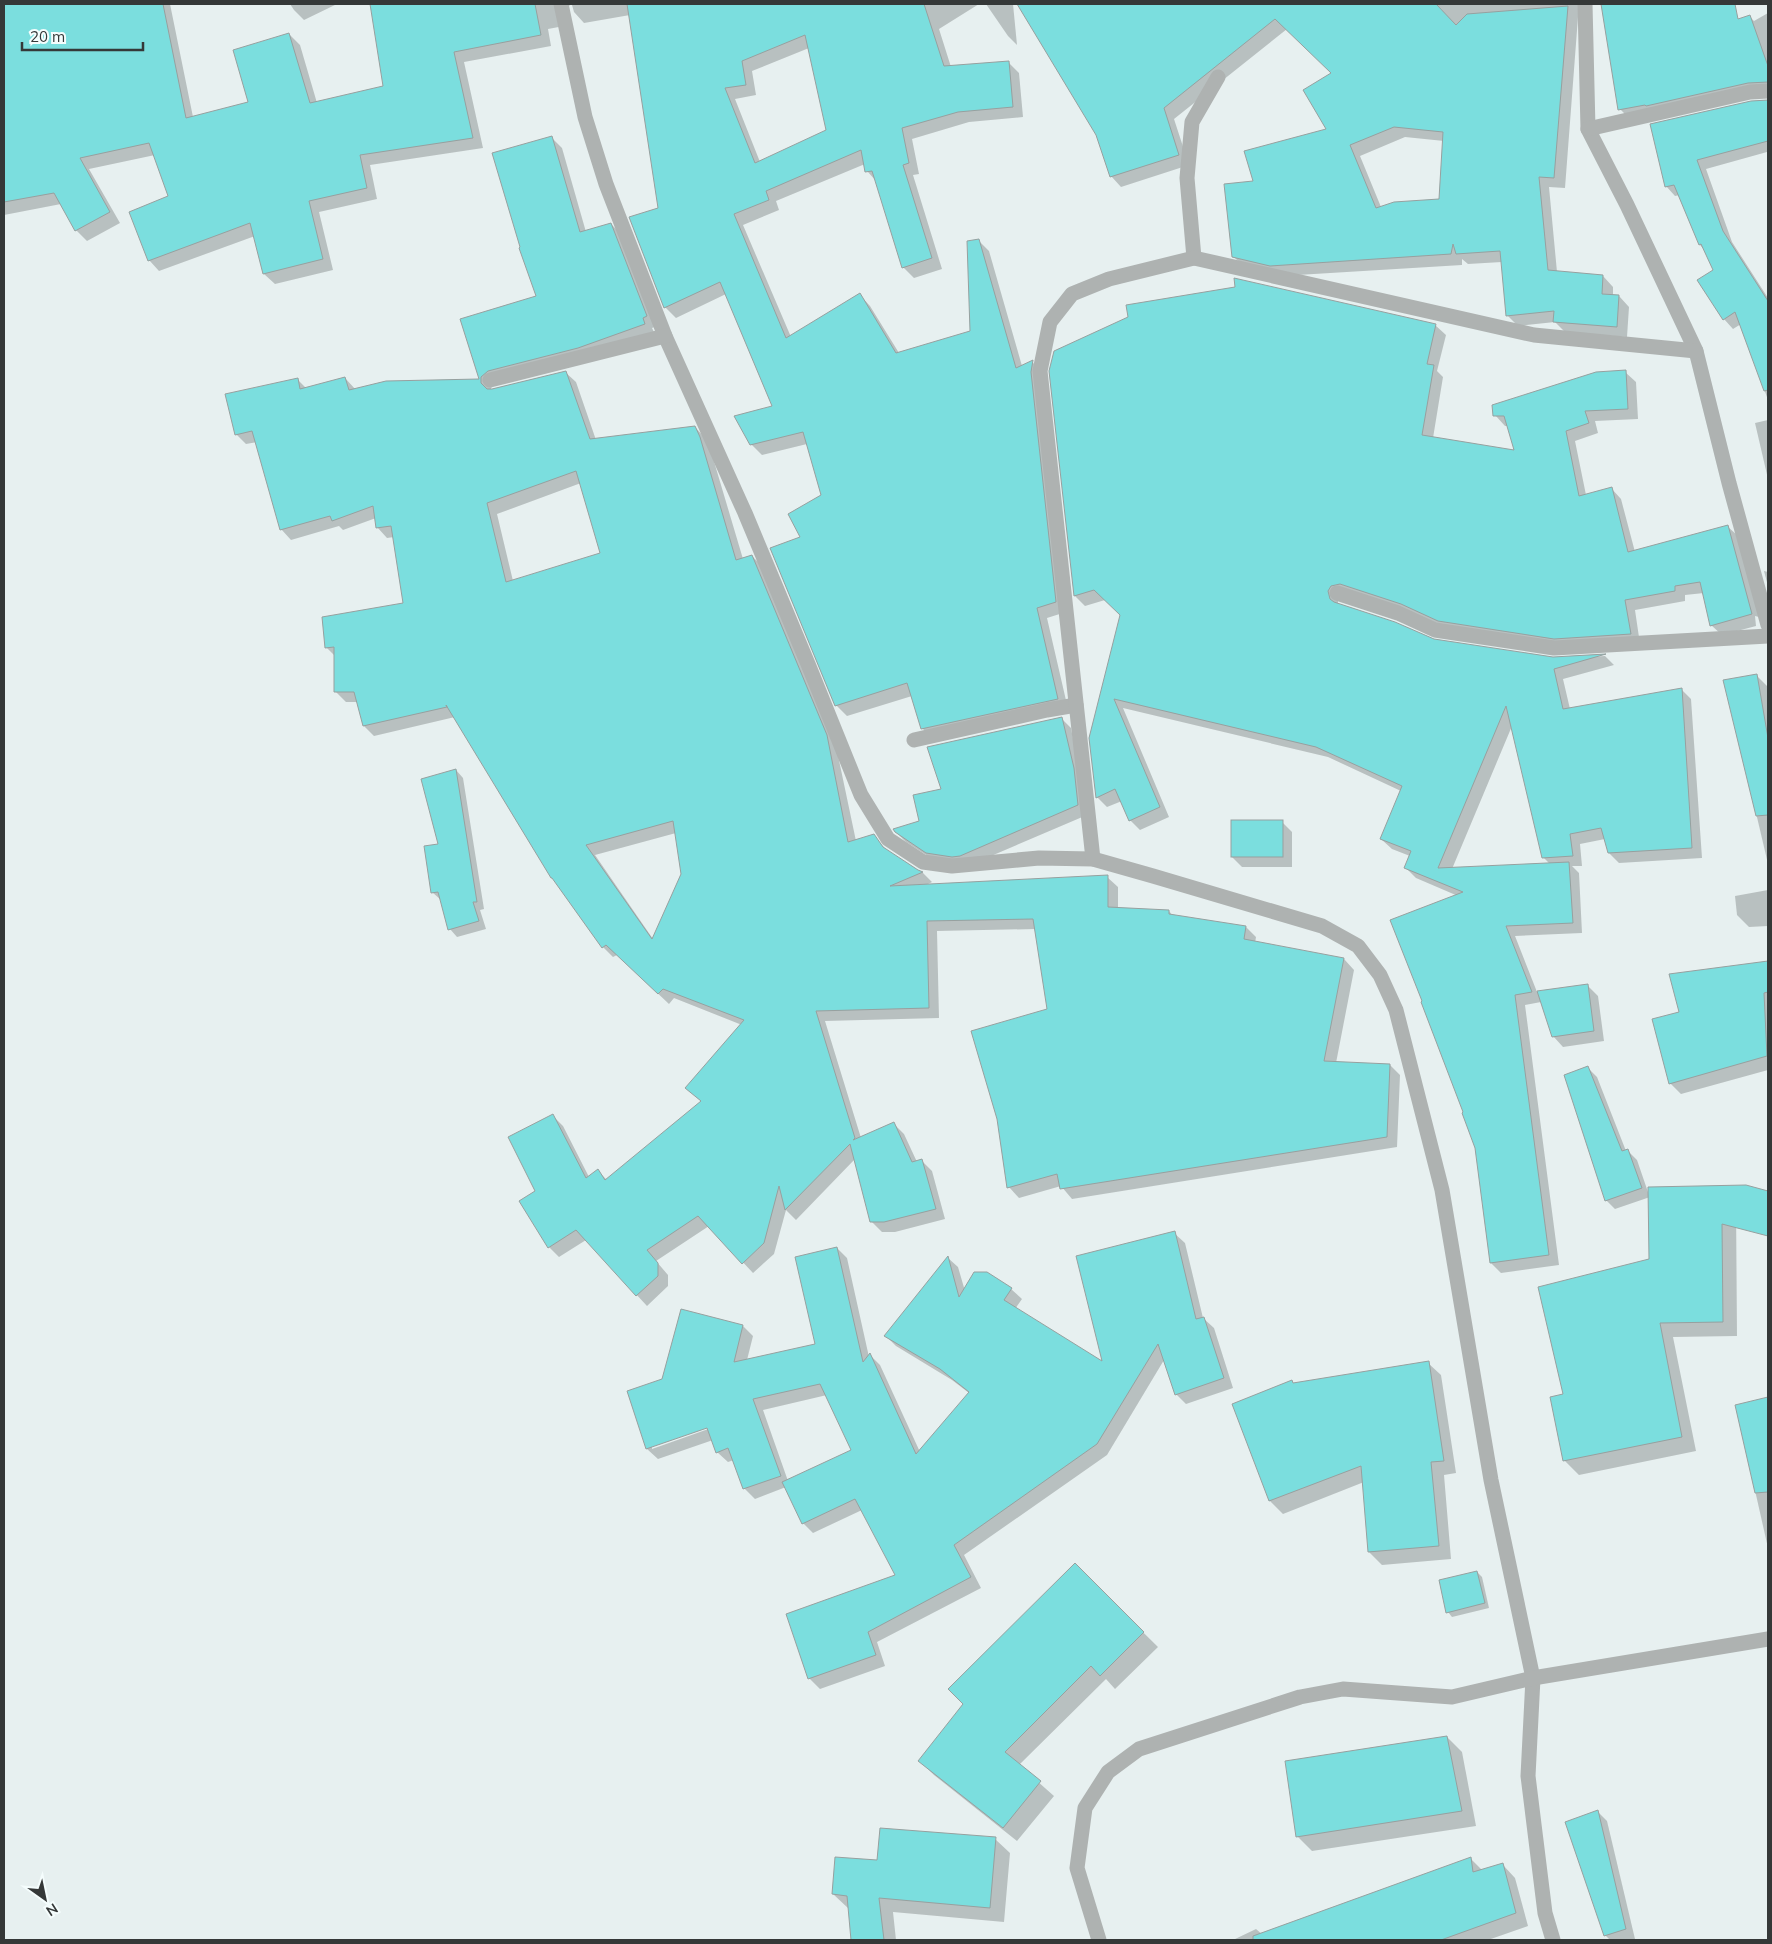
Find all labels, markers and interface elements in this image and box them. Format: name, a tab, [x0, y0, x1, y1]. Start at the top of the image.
scale bar	[22, 20, 144, 52]
text: 20 m	[30, 27, 65, 46]
north arrow	[20, 1874, 70, 1924]
text: N	[43, 1899, 61, 1920]

